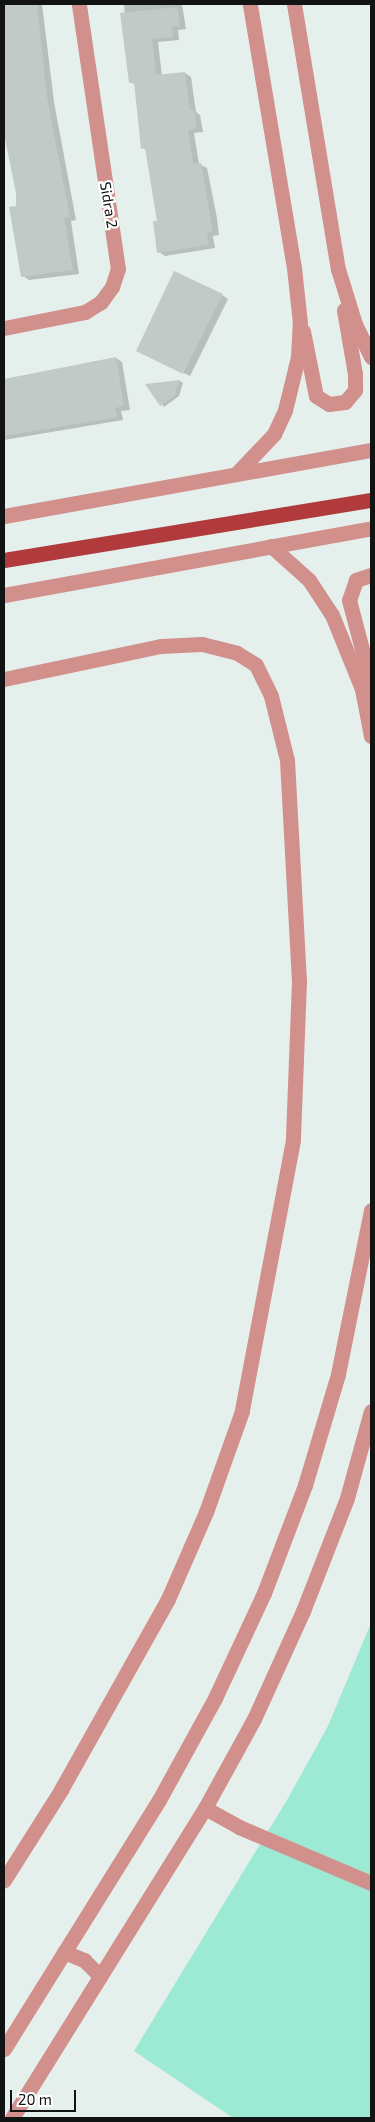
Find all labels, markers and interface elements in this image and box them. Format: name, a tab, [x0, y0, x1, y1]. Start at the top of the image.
street label: Sidra 2	[96, 181, 122, 229]
scale bar	[12, 2080, 79, 2112]
text: 20 m	[18, 2090, 52, 2108]

